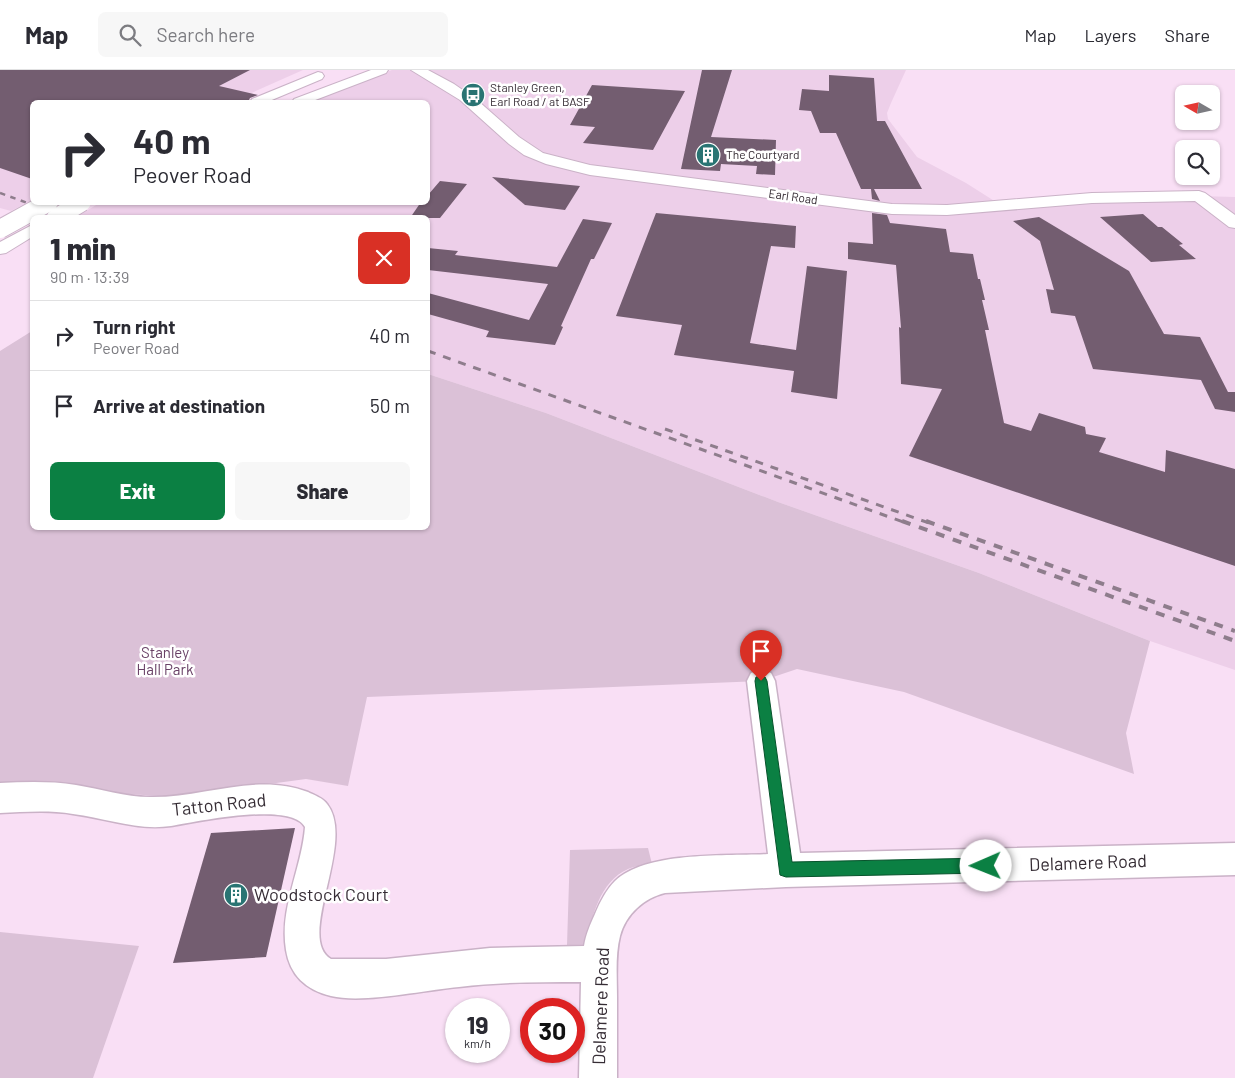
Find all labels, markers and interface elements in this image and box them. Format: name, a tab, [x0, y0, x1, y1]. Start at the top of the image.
search box	[98, 12, 448, 57]
text: Map	[25, 20, 68, 49]
icon: search	[116, 21, 144, 49]
text: Search here	[156, 23, 255, 46]
text: Map	[1024, 24, 1056, 46]
text: Layers	[1084, 24, 1137, 46]
text: Share	[1165, 24, 1210, 46]
place label: Stanley Green, Earl Road / at BASF	[490, 80, 590, 108]
bus stop icon: Stanley Green, Earl Road / at BASF	[460, 82, 486, 108]
north arrow	[1175, 85, 1220, 130]
map controls	[1175, 85, 1220, 185]
text: 40 m	[133, 119, 210, 161]
icon: right	[50, 120, 115, 185]
button: search	[1175, 140, 1220, 185]
building icon: The Courtyard	[695, 142, 721, 168]
place label: The Courtyard	[726, 147, 800, 161]
text: Peover Road	[133, 161, 252, 187]
street label: Earl Road	[768, 186, 819, 206]
text: 1 min	[50, 230, 116, 266]
button: close	[358, 232, 410, 284]
text: 90 m · 13:39	[50, 267, 129, 286]
text: Turn right	[93, 315, 175, 338]
icon: right	[50, 322, 78, 350]
text: 40 m	[369, 324, 410, 347]
text: Peover Road	[93, 338, 179, 357]
icon: arrive	[50, 392, 78, 420]
text: Arrive at destination	[93, 394, 265, 417]
text: 50 m	[370, 394, 410, 417]
button: Exit	[50, 462, 225, 520]
button: Share	[235, 462, 410, 520]
pin	[740, 630, 782, 681]
icon: arrive	[747, 637, 775, 665]
park label: Stanley Hall Park	[137, 643, 194, 678]
street label: Tatton Road	[171, 788, 267, 820]
position arrow	[959, 839, 1011, 891]
street label: Delamere Road	[1029, 849, 1147, 875]
building icon: Woodstock Court	[223, 882, 249, 908]
place label: Woodstock Court	[254, 883, 389, 905]
street label: Delamere Road	[587, 947, 613, 1065]
speed limit sign: 30	[520, 998, 585, 1063]
text: 19	[466, 1009, 489, 1039]
text: km/h	[464, 1036, 491, 1050]

